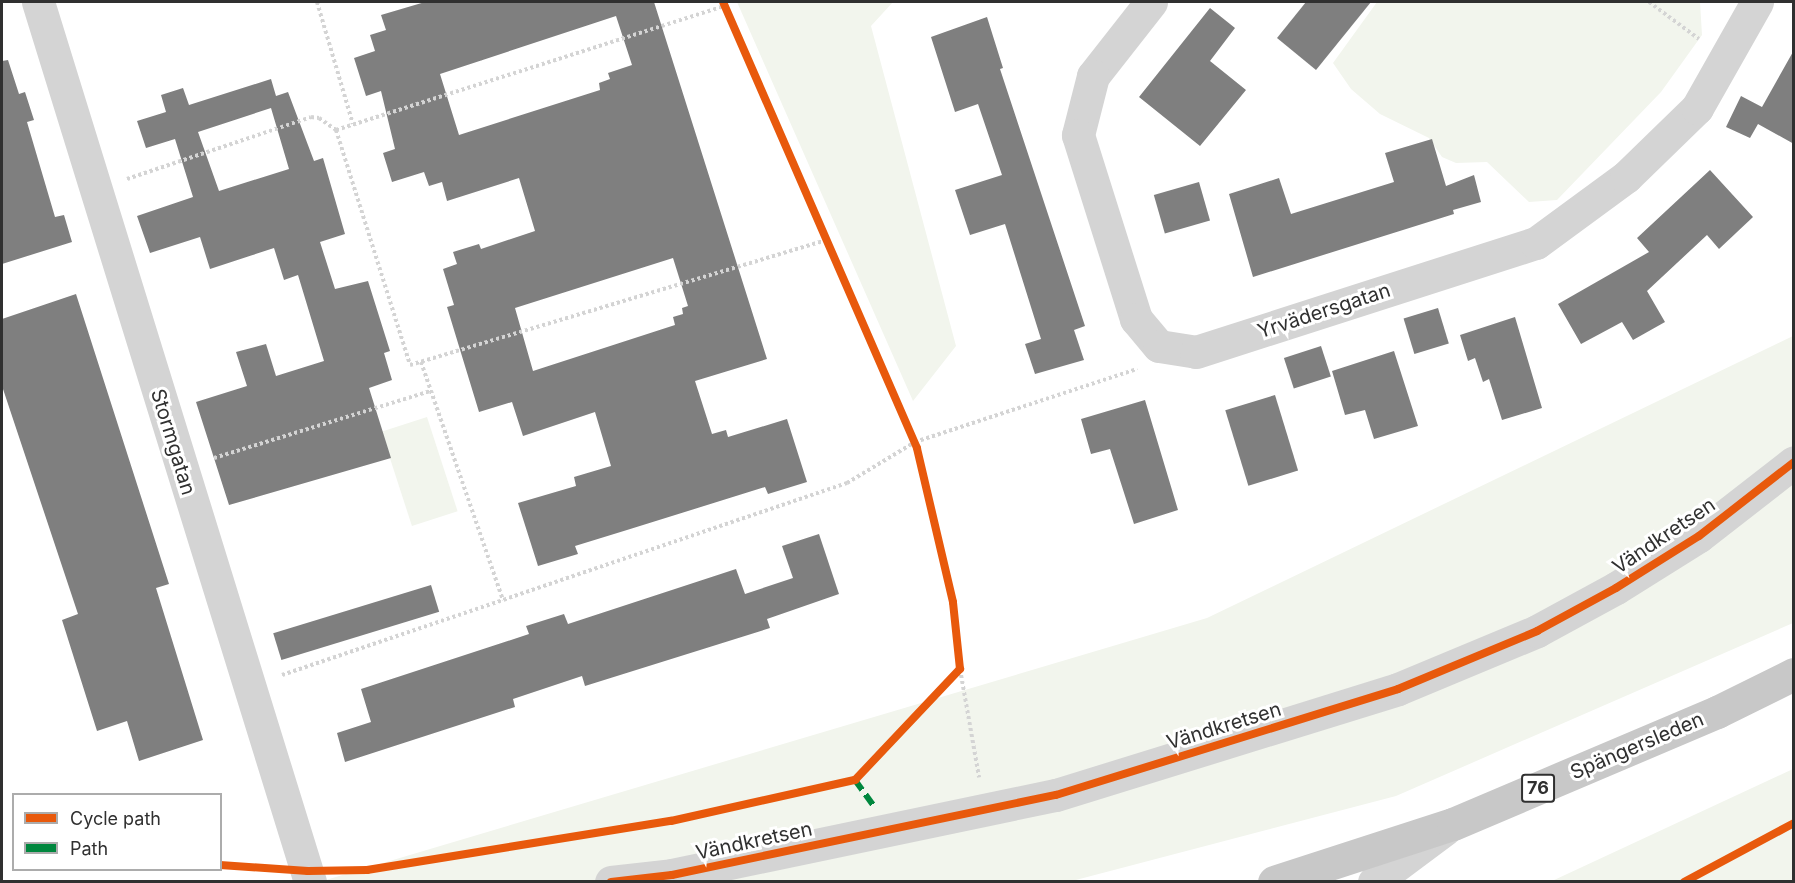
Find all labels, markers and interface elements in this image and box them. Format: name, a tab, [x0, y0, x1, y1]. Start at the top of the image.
street label: Yrvädersgatan	[1255, 278, 1393, 344]
street label: Stormgatan	[145, 386, 201, 498]
street label: Vändkretsen	[1608, 493, 1720, 579]
street label: Vändkretsen	[1164, 697, 1284, 755]
street label: Spängersleden	[1567, 707, 1707, 785]
road number: 76	[1520, 773, 1556, 803]
legend	[12, 793, 222, 871]
text: Cycle path	[70, 808, 161, 829]
street label: Vändkretsen	[694, 817, 814, 865]
text: Path	[70, 838, 108, 859]

